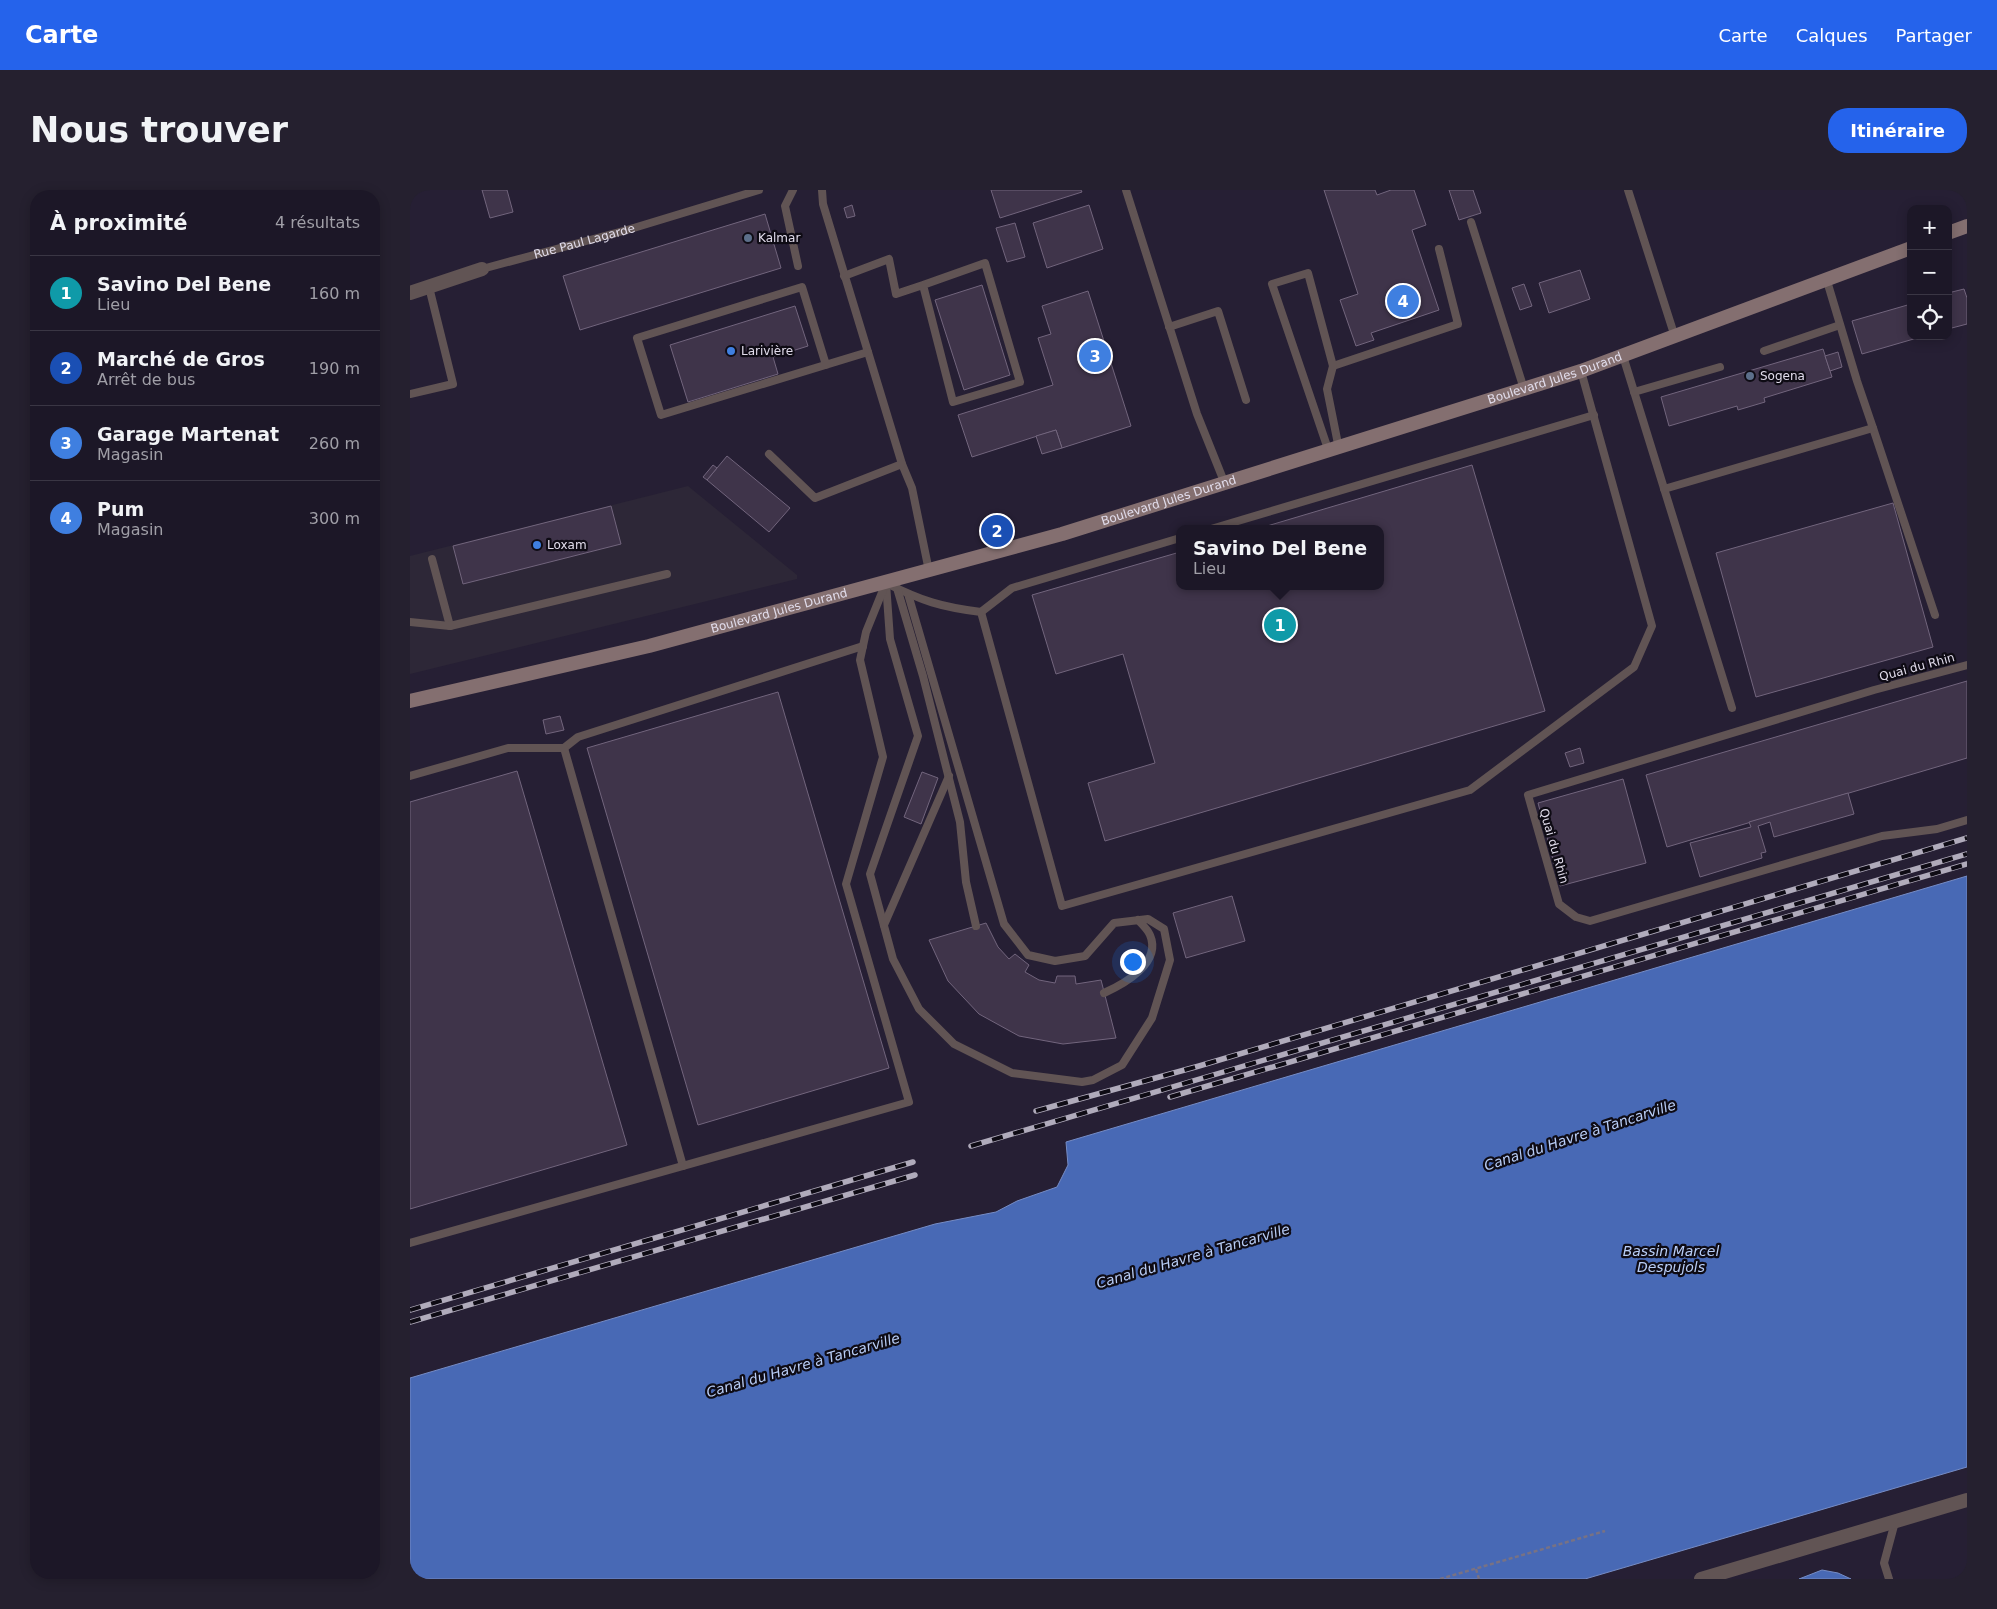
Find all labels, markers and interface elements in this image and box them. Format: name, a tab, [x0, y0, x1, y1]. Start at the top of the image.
text: Carte	[25, 21, 98, 49]
text: Carte	[1719, 25, 1768, 46]
text: Calques	[1796, 25, 1868, 46]
text: Partager	[1896, 25, 1972, 46]
button: Itinéraire	[1828, 108, 1967, 153]
text: Nous trouver	[30, 110, 288, 150]
map controls	[1907, 205, 1952, 340]
button: +	[1907, 205, 1952, 250]
text: À proximité	[50, 211, 187, 235]
text: 4 résultats	[275, 213, 360, 232]
street label: Rue Paul Lagarde	[532, 221, 637, 262]
place label: Kalmar	[758, 231, 800, 245]
marker: Kalmar	[742, 232, 754, 244]
button: −	[1907, 250, 1952, 295]
text: Savino Del Bene	[97, 273, 271, 295]
pin: 4	[1387, 282, 1419, 320]
text: 1	[60, 284, 72, 303]
text: 160 m	[309, 284, 360, 303]
text: Lieu	[97, 295, 130, 314]
button: locate	[1907, 295, 1952, 340]
pin: 3	[1079, 337, 1111, 375]
place label: Larivière	[741, 344, 793, 358]
marker: Larivière	[725, 345, 737, 357]
text: Marché de Gros	[97, 348, 265, 370]
street label: Boulevard Jules Durand	[1486, 349, 1624, 407]
text: 2	[60, 359, 72, 378]
text: 190 m	[309, 359, 360, 378]
place label: Sogena	[1760, 369, 1805, 383]
text: Arrêt de bus	[97, 370, 195, 389]
marker: Sogena	[1744, 370, 1756, 382]
text: Garage Martenat	[97, 423, 279, 445]
text: 3	[60, 434, 72, 453]
text: 260 m	[309, 434, 360, 453]
text: Magasin	[97, 445, 164, 464]
street label: Boulevard Jules Durand	[1099, 473, 1238, 528]
text: Pum	[97, 498, 144, 520]
text: 4	[60, 509, 72, 528]
text: 300 m	[309, 509, 360, 528]
pin: 2	[981, 512, 1013, 550]
text: Magasin	[97, 520, 164, 539]
popup	[1176, 525, 1384, 590]
text: Savino Del Bene	[1193, 537, 1367, 559]
place label: Loxam	[547, 538, 587, 552]
marker: Loxam	[531, 539, 543, 551]
text: Lieu	[1193, 559, 1226, 578]
street label: Boulevard Jules Durand	[709, 586, 849, 636]
pin: 1	[1264, 606, 1296, 644]
street label: Quai du Rhin	[1878, 650, 1956, 684]
street label: Quai du Rhin	[1537, 807, 1571, 885]
your location	[1120, 949, 1146, 975]
water label: Canal du Havre à Tancarville	[1482, 1096, 1678, 1174]
water label: Canal du Havre à Tancarville	[1094, 1221, 1292, 1291]
water label: Bassin Marcel Despujols	[1623, 1243, 1719, 1275]
water label: Canal du Havre à Tancarville	[704, 1330, 902, 1400]

